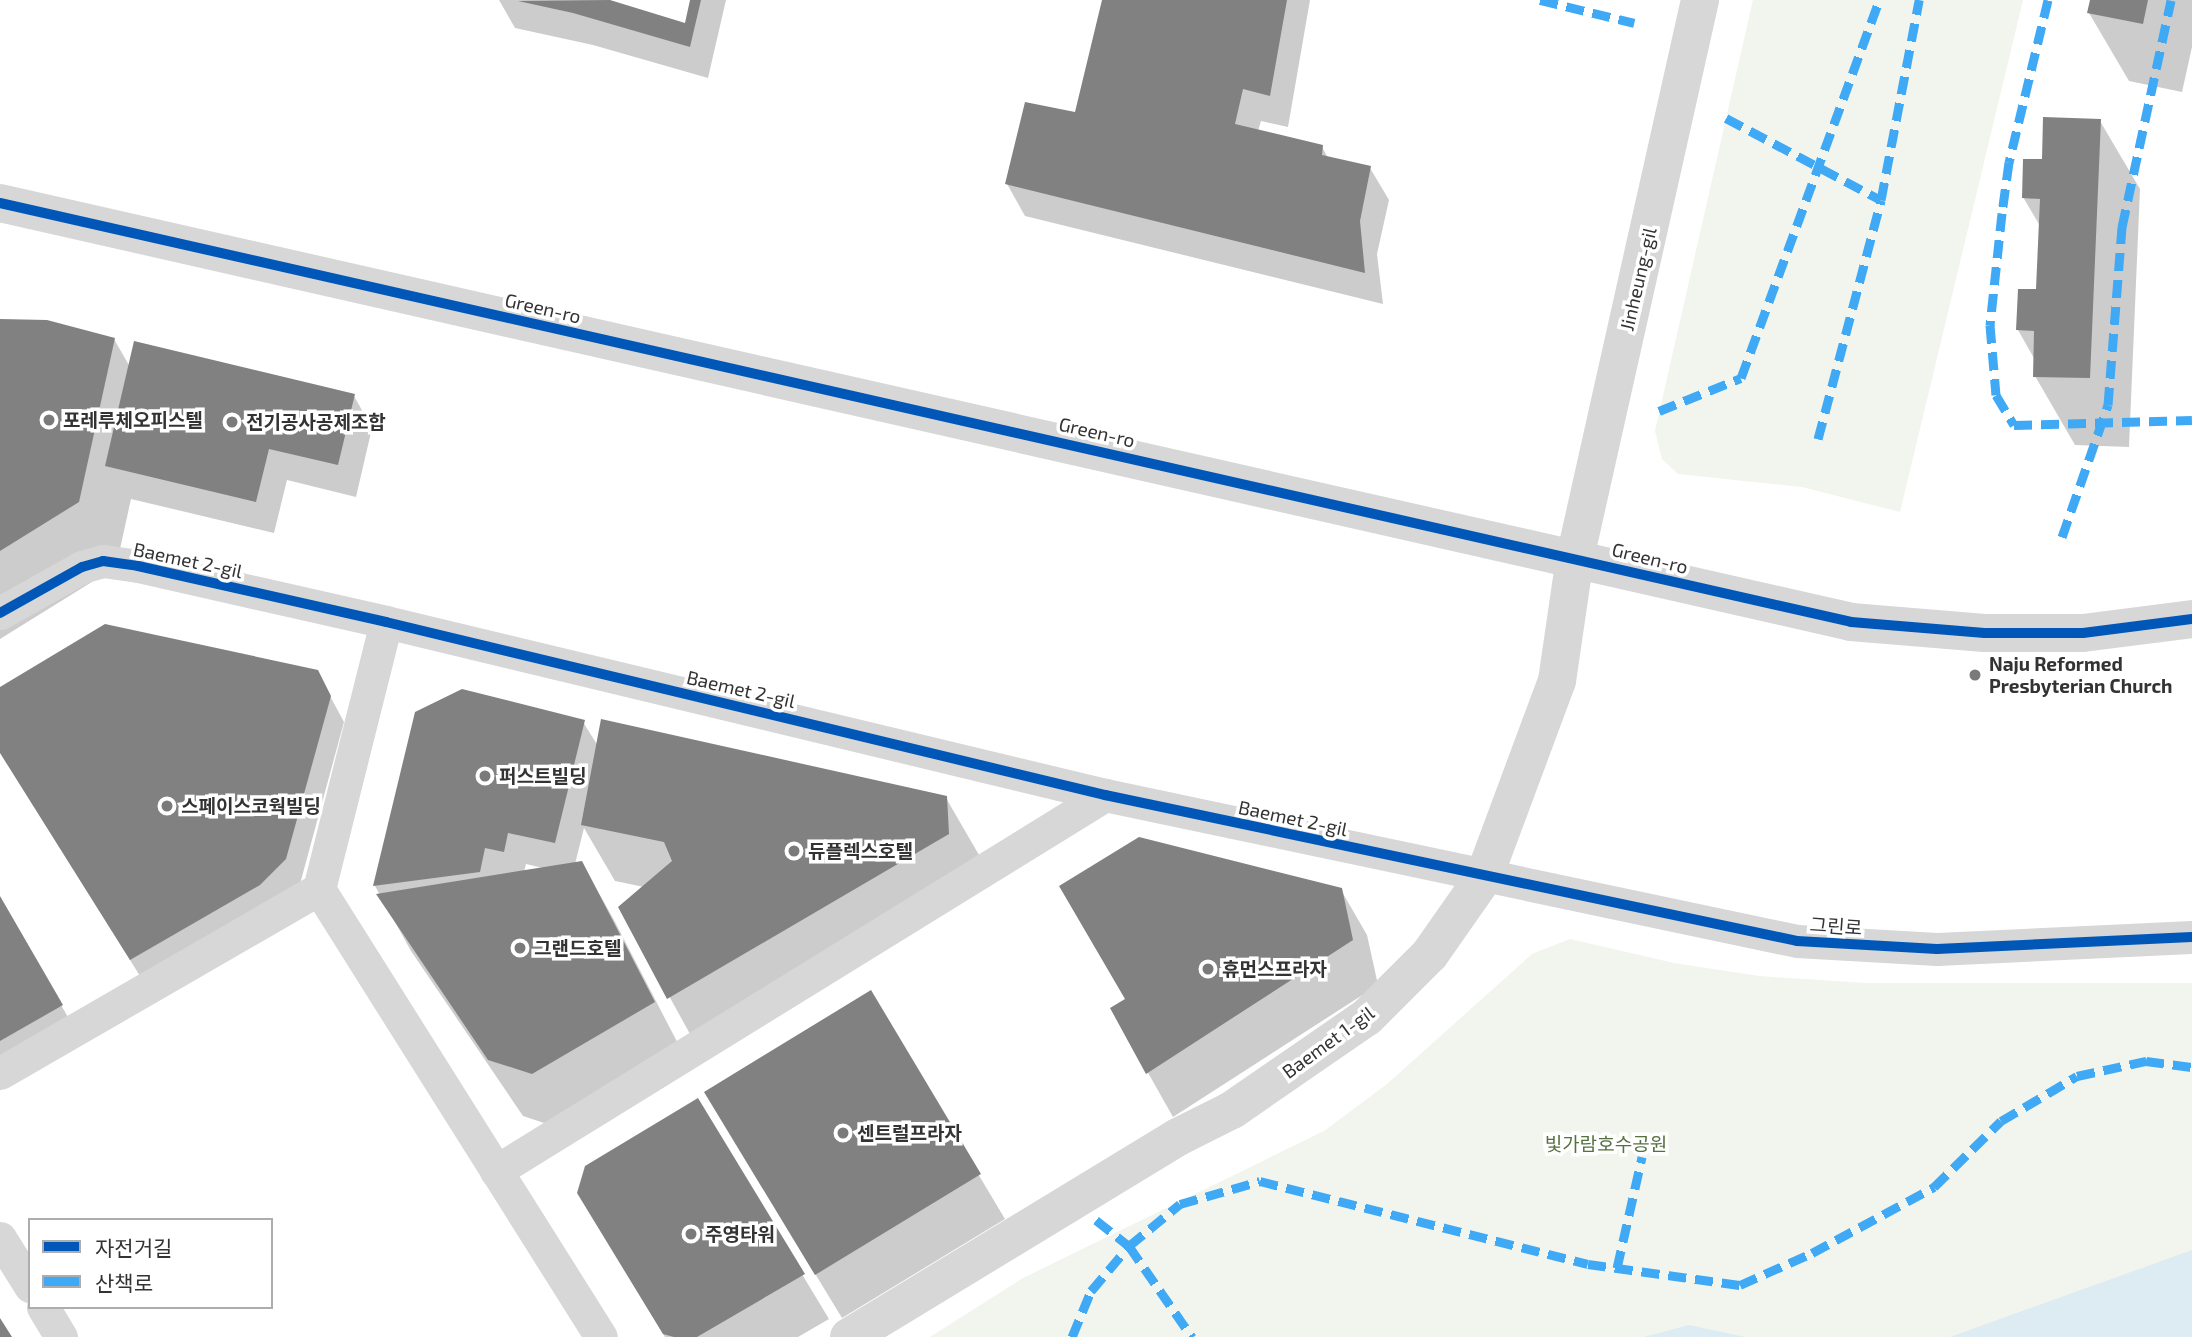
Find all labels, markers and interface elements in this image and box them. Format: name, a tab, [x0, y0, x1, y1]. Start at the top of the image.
street label: Jinheung-gil	[1615, 225, 1661, 333]
street label: Green-ro	[503, 288, 583, 328]
place label: 포레루체오피스텔	[63, 409, 203, 431]
place label: 전기공사공제조합	[246, 411, 386, 433]
marker: 포레루체오피스텔	[41, 412, 57, 428]
street label: Green-ro	[1057, 412, 1137, 452]
marker: 전기공사공제조합	[224, 414, 240, 430]
street label: Baemet 2-gil	[131, 537, 245, 583]
street label: Green-ro	[1610, 538, 1690, 578]
place label: Naju Reformed Presbyterian Church	[1989, 653, 2173, 697]
street label: Baemet 2-gil	[684, 665, 798, 713]
marker: Naju Reformed Presbyterian Church	[1967, 667, 1983, 683]
place label: 퍼스트빌딩	[499, 765, 586, 787]
marker: 퍼스트빌딩	[477, 768, 493, 784]
place label: 스페이스코웍빌딩	[181, 795, 321, 817]
street label: Baemet 2-gil	[1236, 795, 1350, 841]
marker: 스페이스코웍빌딩	[159, 798, 175, 814]
place label: 듀플렉스호텔	[808, 840, 913, 862]
marker: 듀플렉스호텔	[786, 843, 802, 859]
street label: 그린로	[1809, 913, 1863, 939]
place label: 그랜드호텔	[534, 937, 621, 959]
marker: 그랜드호텔	[512, 940, 528, 956]
place label: 휴먼스프라자	[1222, 958, 1327, 980]
marker: 휴먼스프라자	[1200, 961, 1216, 977]
street label: Baemet 1-gil	[1278, 1001, 1378, 1083]
place label: 센트럴프라자	[857, 1122, 962, 1144]
marker: 센트럴프라자	[835, 1125, 851, 1141]
park label: 빛가람호수공원	[1545, 1133, 1667, 1155]
legend	[28, 1218, 273, 1309]
place label: 주영타워	[705, 1223, 775, 1245]
marker: 주영타워	[683, 1226, 699, 1242]
text: 자전거길	[95, 1235, 172, 1260]
text: 산책로	[95, 1270, 153, 1295]

